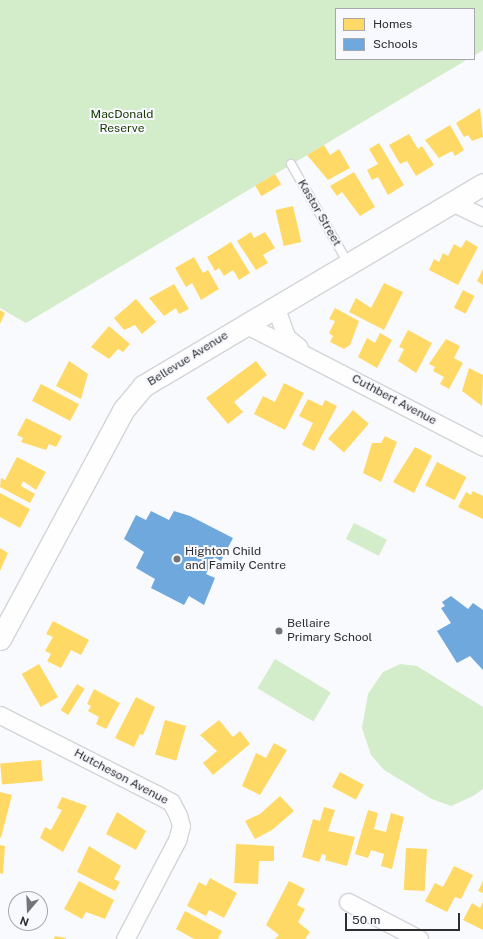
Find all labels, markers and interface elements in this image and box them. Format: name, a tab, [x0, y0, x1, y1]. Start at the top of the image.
legend	[335, 8, 475, 60]
text: Homes	[373, 17, 412, 31]
text: Schools	[373, 37, 418, 51]
park label: MacDonald Reserve	[91, 108, 153, 136]
street label: Kastor Street	[294, 177, 344, 249]
street label: Bellevue Avenue	[145, 328, 231, 390]
street label: Cuthbert Avenue	[349, 372, 439, 428]
place label: Highton Child and Family Centre	[185, 545, 286, 573]
marker: Highton Child and Family Centre	[172, 554, 182, 564]
place label: Bellaire Primary School	[287, 617, 372, 645]
marker: Bellaire Primary School	[274, 626, 284, 636]
street label: Hutcheson Avenue	[71, 746, 171, 808]
north arrow	[8, 891, 48, 931]
scale bar	[347, 905, 462, 931]
text: 50 m	[352, 913, 380, 927]
text: N	[18, 914, 30, 928]

